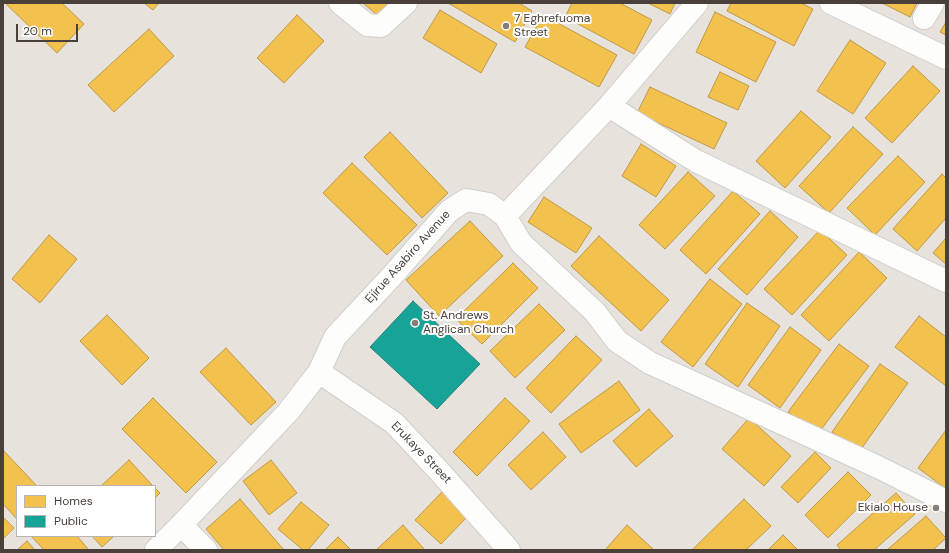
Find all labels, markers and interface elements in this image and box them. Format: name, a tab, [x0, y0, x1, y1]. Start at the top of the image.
place label: 7 Eghrefuoma Street	[514, 12, 590, 40]
scale bar	[18, 16, 80, 42]
marker: 7 Eghrefuoma Street	[501, 21, 511, 31]
text: 20 m	[23, 23, 52, 39]
street label: Ejirue Asabiro Avenue	[362, 208, 454, 306]
place label: St. Andrews Anglican Church	[423, 309, 514, 337]
marker: St. Andrews Anglican Church	[410, 318, 420, 328]
street label: Erukaye Street	[388, 419, 454, 487]
legend	[16, 485, 156, 537]
text: Homes	[54, 493, 93, 509]
place label: Ekialo House	[858, 501, 928, 515]
marker: Ekialo House	[931, 503, 941, 513]
text: Public	[54, 513, 88, 529]

